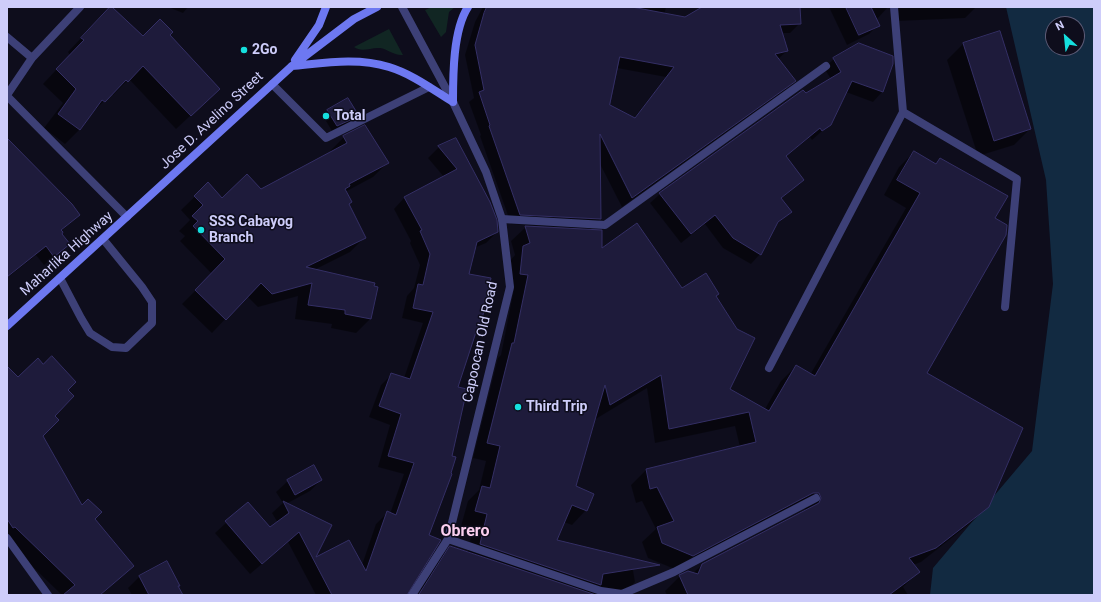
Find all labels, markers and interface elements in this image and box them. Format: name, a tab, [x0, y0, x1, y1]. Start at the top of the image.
north arrow	[1045, 16, 1085, 56]
text: N	[1053, 18, 1066, 33]
place label: 2Go	[252, 42, 277, 58]
marker: 2Go	[239, 45, 249, 55]
street label: Jose D. Avelino Street	[157, 69, 267, 173]
place label: Total	[334, 108, 365, 124]
marker: Total	[321, 111, 331, 121]
street label: Maharlika Highway	[17, 208, 117, 300]
place label: SSS Cabayog Branch	[209, 214, 293, 246]
marker: SSS Cabayog Branch	[196, 225, 206, 235]
street label: Capoocan Old Road	[460, 280, 502, 404]
place label: Third Trip	[526, 399, 587, 415]
marker: Third Trip	[513, 402, 523, 412]
district label: Obrero	[440, 522, 490, 542]

